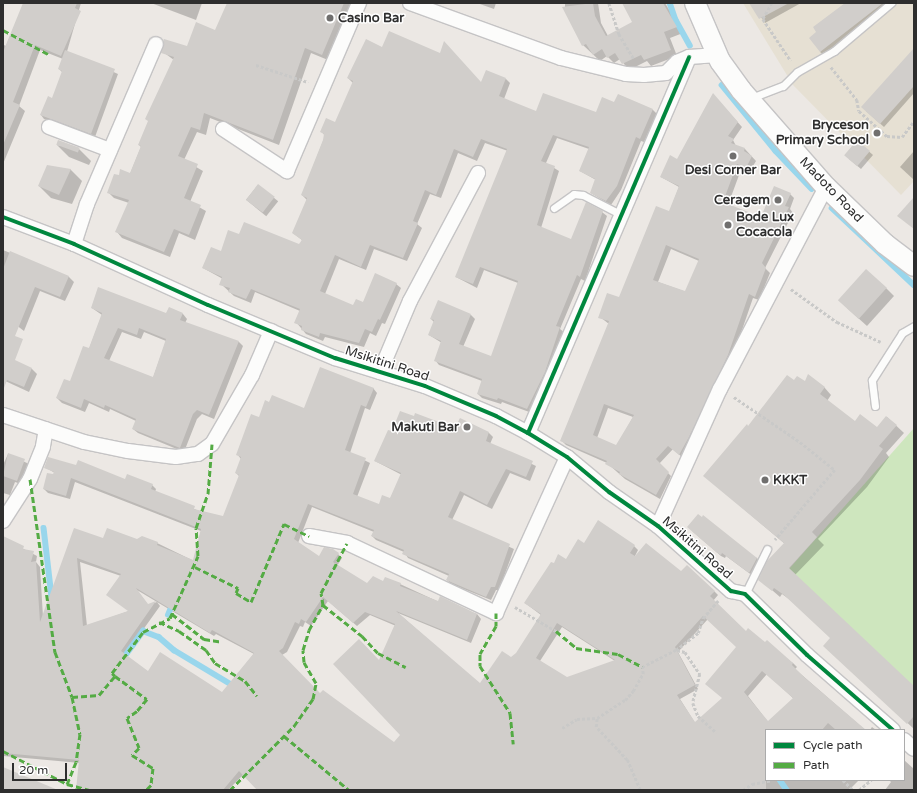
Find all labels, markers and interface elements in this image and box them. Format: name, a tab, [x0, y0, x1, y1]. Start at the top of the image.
place label: Casino Bar	[338, 10, 404, 26]
marker: Casino Bar	[325, 13, 335, 23]
place label: Bryceson Primary School	[776, 118, 869, 149]
marker: Bryceson Primary School	[872, 128, 882, 138]
marker: Desi Corner Bar	[728, 151, 738, 161]
street label: Madoto Road	[796, 154, 866, 226]
place label: Desi Corner Bar	[685, 162, 781, 178]
place label: Ceragem	[714, 192, 770, 208]
marker: Ceragem	[773, 195, 783, 205]
place label: Bode Lux Cocacola	[736, 210, 794, 241]
marker: Bode Lux Cocacola	[723, 220, 733, 230]
street label: Msikitini Road	[343, 343, 431, 385]
place label: Makuti Bar	[391, 419, 459, 435]
marker: Makuti Bar	[462, 422, 472, 432]
place label: KKKT	[773, 472, 807, 488]
marker: KKKT	[760, 475, 770, 485]
street label: Msikitini Road	[659, 513, 735, 583]
legend	[765, 729, 905, 781]
text: Cycle path	[803, 738, 862, 752]
scale bar	[14, 755, 69, 781]
text: Path	[803, 758, 829, 772]
text: 20 m	[19, 763, 48, 777]

